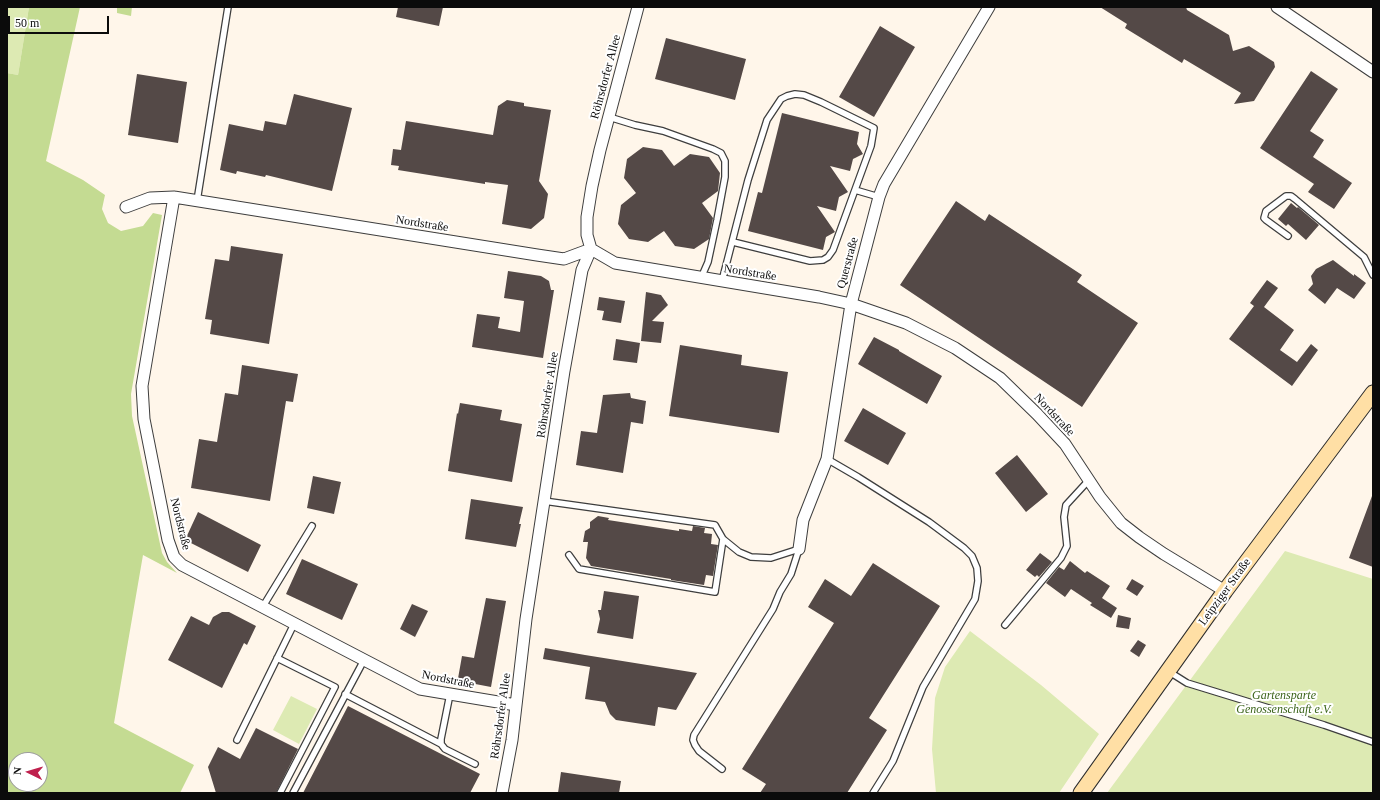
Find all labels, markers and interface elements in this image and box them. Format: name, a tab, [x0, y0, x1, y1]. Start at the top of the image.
scale bar	[10, 8, 111, 34]
text: 50 m	[15, 16, 39, 30]
street label: Röhrsdorfer Allee	[588, 33, 624, 121]
street label: Nordstraße	[395, 213, 449, 235]
street label: Querstraße	[834, 236, 862, 290]
street label: Nordstraße	[723, 262, 777, 284]
street label: Röhrsdorfer Allee	[534, 351, 562, 439]
street label: Nordstraße	[1031, 391, 1077, 439]
street label: Nordstraße	[167, 496, 193, 552]
street label: Leipziger Straße	[1196, 556, 1254, 628]
street label: Nordstraße	[420, 668, 476, 692]
street label: Röhrsdorfer Allee	[488, 672, 514, 760]
park label: Gartensparte Genossenschaft e.V.	[1236, 689, 1332, 717]
north arrow	[8, 752, 48, 792]
text: N	[11, 767, 23, 776]

